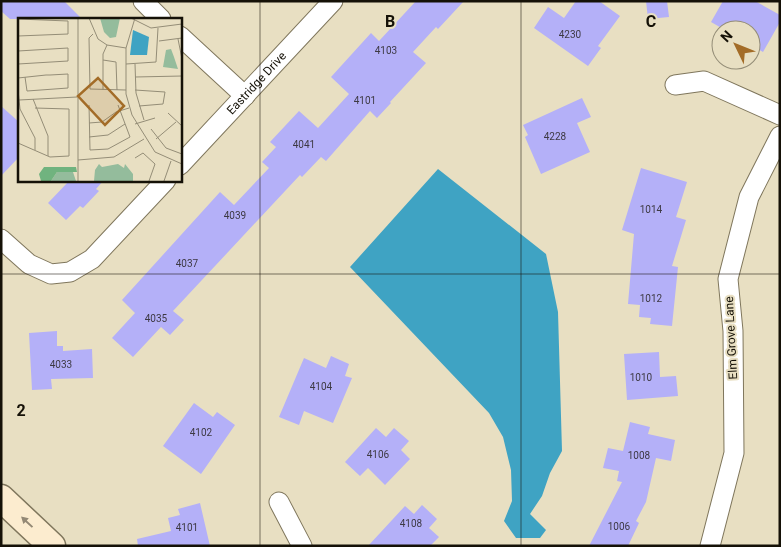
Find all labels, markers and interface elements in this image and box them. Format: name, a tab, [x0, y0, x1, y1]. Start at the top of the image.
text: B	[385, 12, 395, 31]
text: C	[646, 12, 656, 31]
inset map	[18, 18, 181, 181]
north arrow	[711, 20, 761, 70]
text: N	[717, 27, 736, 45]
house number: 4230	[559, 29, 582, 40]
house number: 4103	[375, 45, 397, 56]
street label: Eastridge Drive	[224, 49, 289, 117]
house number: 4101	[354, 95, 376, 106]
house number: 4228	[544, 131, 567, 142]
house number: 4041	[293, 139, 315, 150]
house number: 1014	[640, 204, 663, 215]
house number: 4039	[224, 210, 246, 221]
house number: 4037	[176, 258, 199, 269]
house number: 1012	[640, 293, 663, 304]
street label: Elm Grove Lane	[722, 296, 740, 380]
house number: 4035	[145, 313, 168, 324]
house number: 4033	[50, 359, 72, 370]
house number: 1010	[630, 372, 653, 383]
house number: 4104	[310, 381, 333, 392]
text: 2	[16, 401, 26, 420]
house number: 4102	[190, 427, 213, 438]
house number: 4106	[367, 449, 390, 460]
house number: 1008	[628, 450, 651, 461]
one-way arrow	[21, 516, 33, 528]
house number: 4108	[400, 518, 423, 529]
house number: 1006	[608, 521, 631, 532]
house number: 4101	[176, 522, 198, 533]

